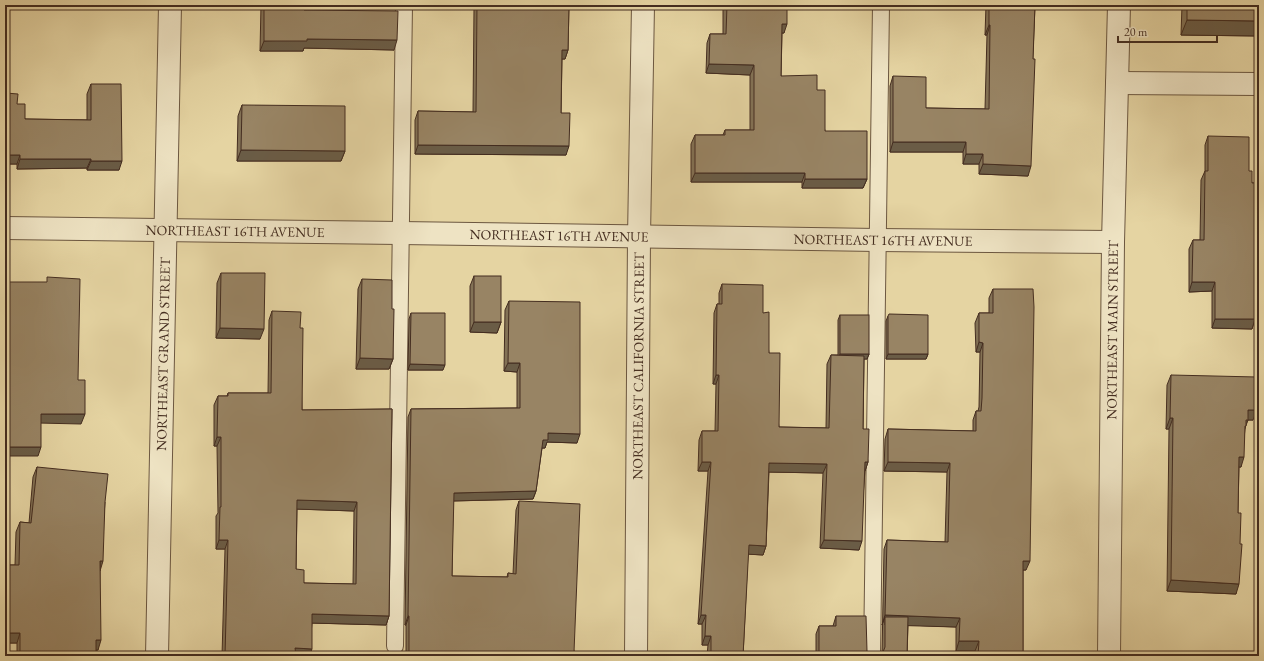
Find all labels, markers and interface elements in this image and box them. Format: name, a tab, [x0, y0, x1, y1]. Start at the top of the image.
scale bar	[1118, 18, 1217, 44]
text: 20 m	[1124, 24, 1148, 40]
street label: NORTHEAST 16TH AVENUE	[145, 221, 325, 241]
street label: NORTHEAST 16TH AVENUE	[469, 225, 649, 246]
street label: NORTHEAST 16TH AVENUE	[793, 230, 973, 250]
street label: NORTHEAST MAIN STREET	[1102, 240, 1122, 420]
street label: NORTHEAST CALIFORNIA STREET	[628, 252, 648, 480]
street label: NORTHEAST GRAND STREET	[152, 257, 174, 451]

